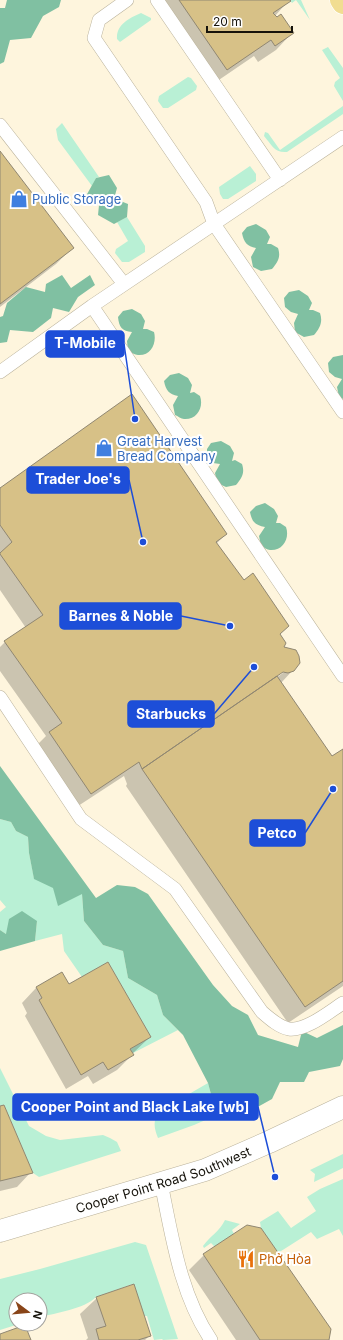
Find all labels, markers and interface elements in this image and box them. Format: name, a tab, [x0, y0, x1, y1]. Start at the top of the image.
scale bar	[207, 8, 292, 34]
text: 20 m	[213, 14, 242, 29]
shop icon: Public Storage	[9, 189, 29, 209]
place label: Public Storage	[32, 191, 121, 207]
callout: T-Mobile	[46, 331, 124, 357]
text: T-Mobile	[54, 334, 116, 351]
place label: Great Harvest Bread Company	[117, 433, 216, 464]
shop icon: Great Harvest Bread Company	[94, 438, 114, 458]
callout: Trader Joe's	[27, 467, 129, 493]
text: Trader Joe's	[35, 470, 121, 487]
callout: Barnes & Noble	[60, 603, 181, 629]
text: Barnes & Noble	[69, 607, 173, 624]
callout: Starbucks	[128, 701, 214, 727]
text: Starbucks	[136, 705, 206, 722]
callout: Petco	[250, 820, 305, 846]
text: Petco	[257, 824, 297, 841]
callout: Cooper Point and Black Lake [wb]	[13, 1094, 258, 1120]
text: Cooper Point and Black Lake [wb]	[21, 1098, 249, 1115]
street label: Cooper Point Road Southwest	[73, 1143, 253, 1216]
restaurant icon: Phở Hòa	[236, 1249, 256, 1269]
place label: Phở Hòa	[259, 1251, 311, 1267]
north arrow	[8, 1292, 48, 1332]
text: N	[30, 1309, 45, 1321]

